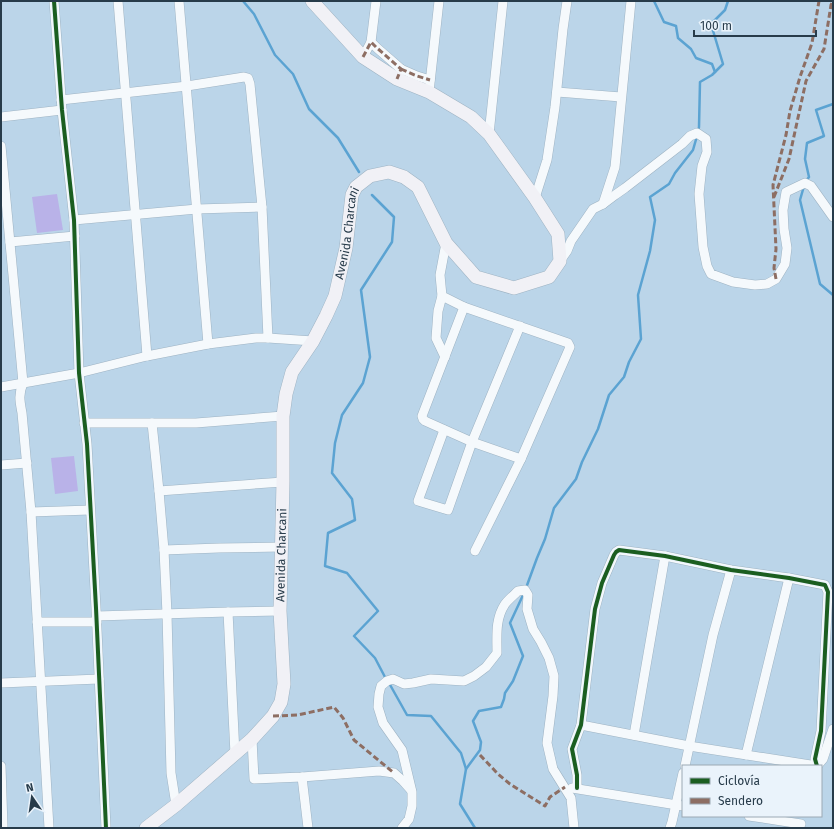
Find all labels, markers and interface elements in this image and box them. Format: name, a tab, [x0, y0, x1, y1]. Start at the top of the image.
scale bar	[694, 12, 816, 38]
text: 100 m	[700, 19, 732, 33]
street label: Avenida Charcani	[332, 184, 362, 281]
street label: Avenida Charcani	[273, 508, 289, 602]
legend	[682, 765, 822, 817]
text: Ciclovía	[718, 774, 760, 788]
north arrow	[12, 777, 52, 817]
text: N	[25, 781, 35, 795]
text: Sendero	[718, 794, 763, 808]

